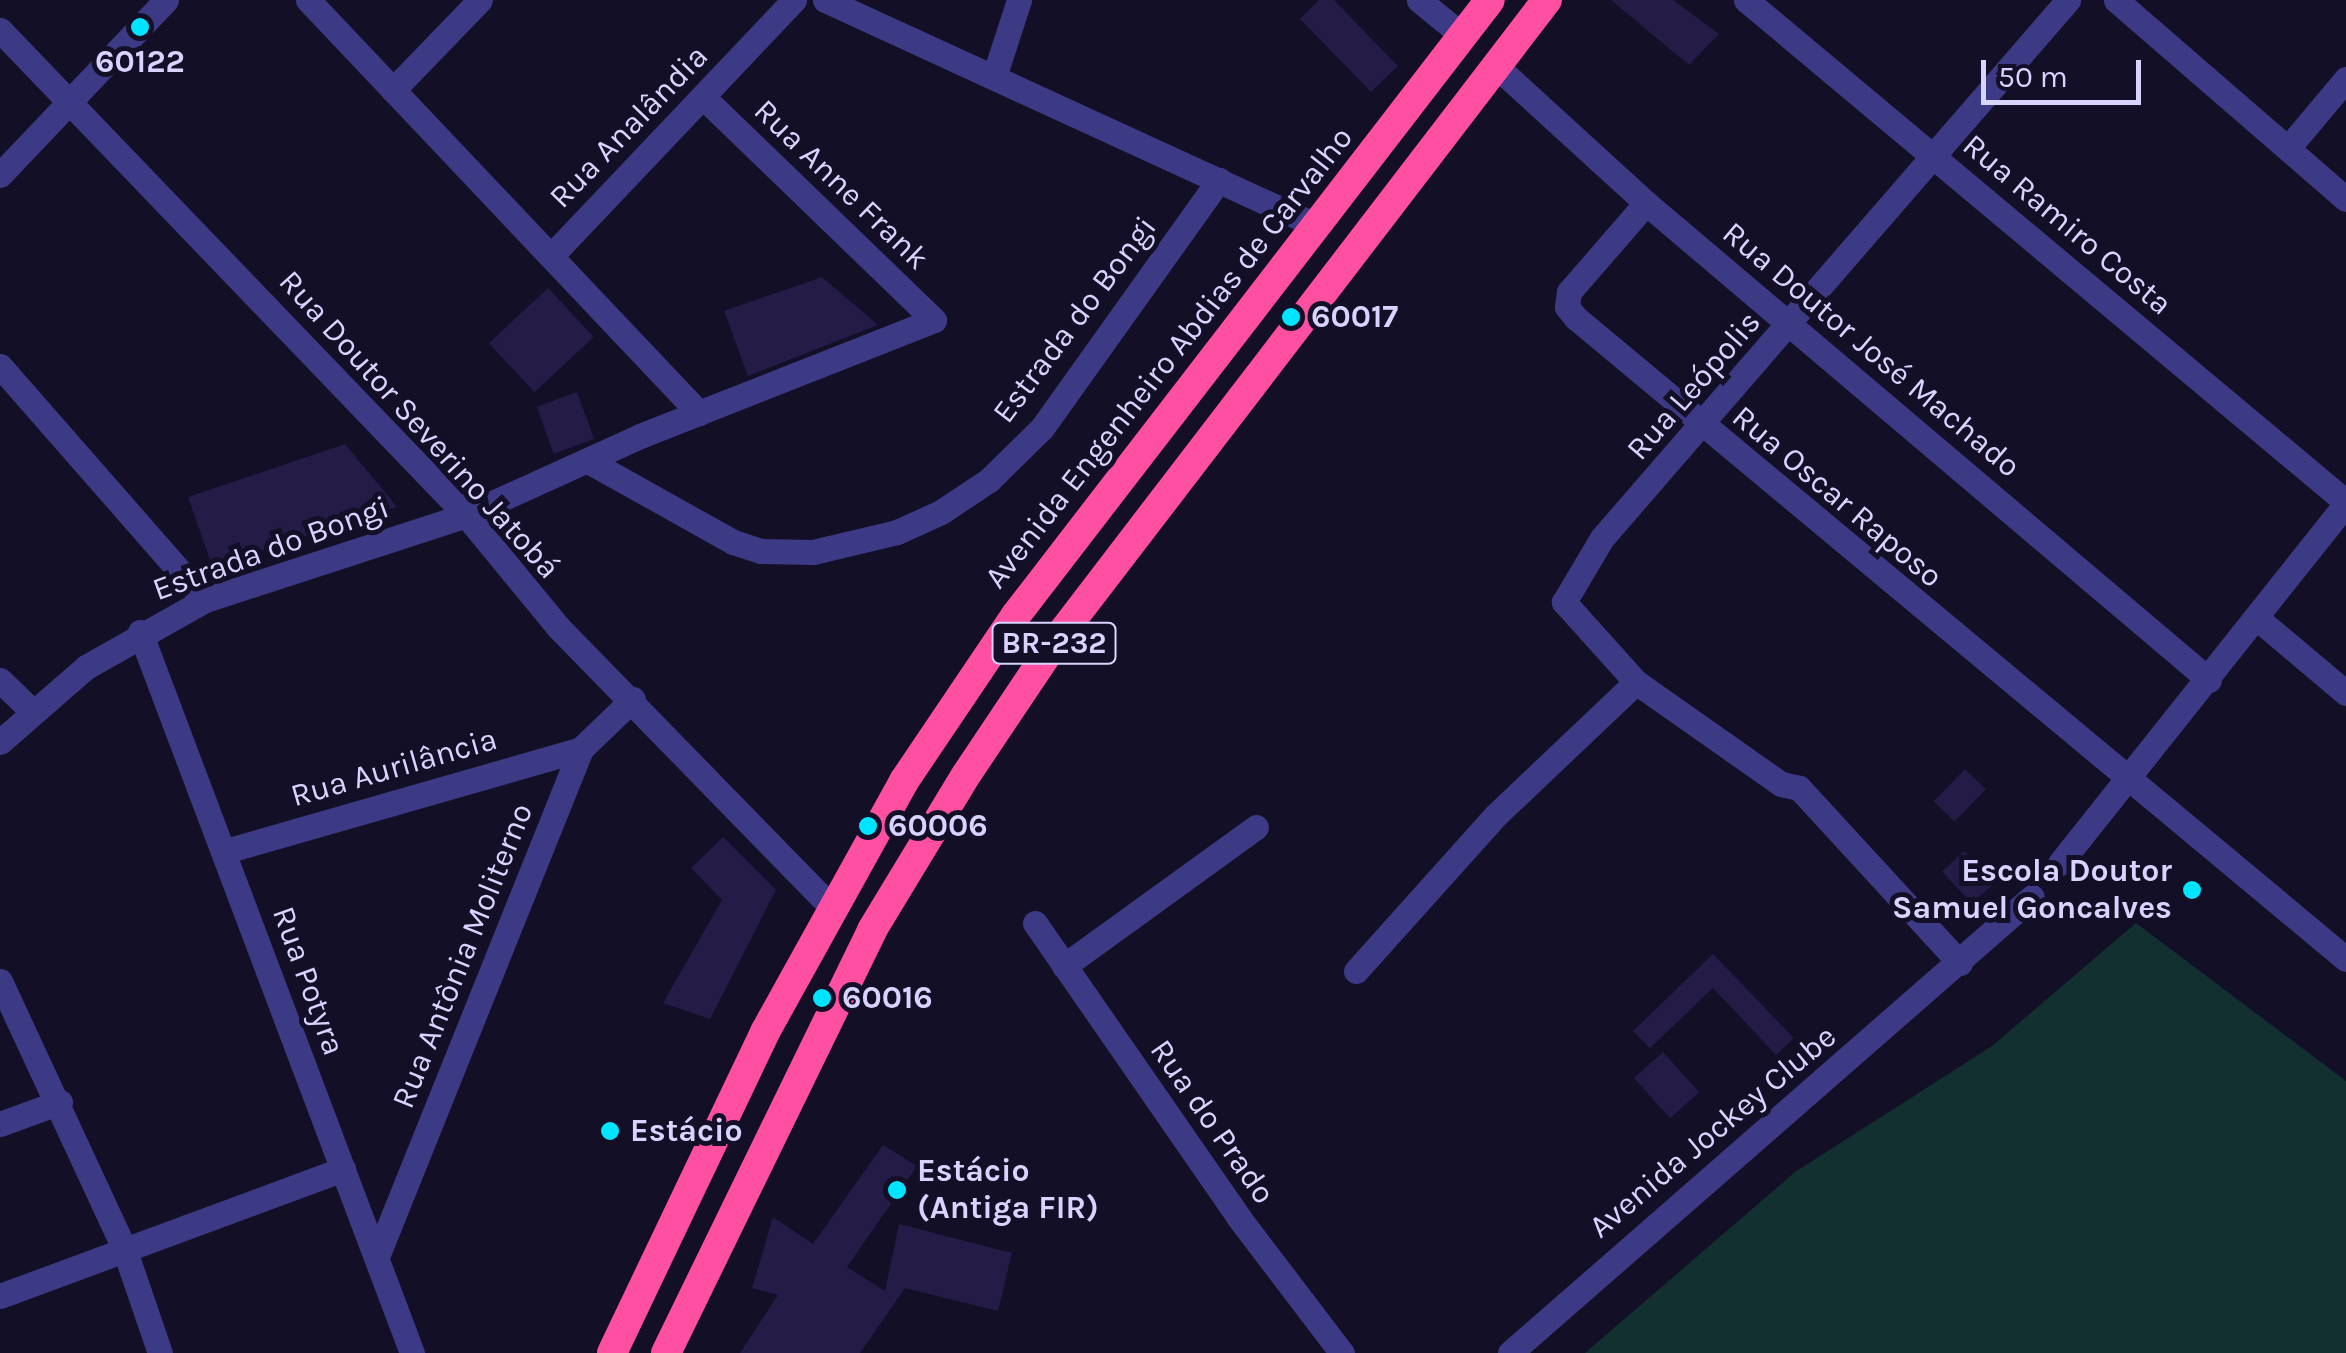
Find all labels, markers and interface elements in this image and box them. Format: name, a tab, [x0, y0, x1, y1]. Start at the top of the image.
marker: 60122	[129, 16, 151, 38]
street label: Rua Analândia	[542, 38, 716, 216]
scale bar	[1986, 40, 2146, 102]
place label: 60122	[95, 43, 185, 81]
text: 50 m	[1998, 59, 2068, 95]
street label: Rua Anne Frank	[745, 92, 937, 278]
street label: Avenida Engenheiro Abdias de Carvalho	[977, 119, 1361, 597]
street label: Rua Ramiro Costa	[1955, 126, 2179, 324]
street label: Estrada do Bongi	[985, 209, 1165, 431]
street label: Rua Doutor José Machado	[1714, 214, 2028, 486]
street label: Rua Doutor Severino Jatobá	[270, 263, 568, 587]
place label: 60017	[1311, 298, 1398, 336]
street label: Rua Leópolis	[1619, 304, 1769, 468]
marker: 60017	[1280, 306, 1302, 328]
street label: Rua Oscar Raposo	[1724, 398, 1950, 596]
street label: Estrada do Bongi	[148, 488, 394, 610]
road number: BR-232	[992, 618, 1116, 668]
street label: Rua Aurilância	[287, 720, 501, 816]
street label: Rua Antônia Moliterno	[384, 798, 542, 1114]
place label: 60006	[888, 807, 988, 845]
marker: 60006	[857, 815, 879, 837]
place label: Escola Doutor Samuel Goncalves	[1892, 853, 2172, 928]
marker: Escola Doutor Samuel Goncalves	[2181, 879, 2203, 901]
street label: Rua Potyra	[263, 901, 353, 1061]
place label: 60016	[842, 979, 933, 1017]
marker: 60016	[811, 987, 833, 1009]
street label: Avenida Jockey Clube	[1582, 1018, 1844, 1246]
street label: Rua do Prado	[1141, 1033, 1283, 1211]
place label: Estácio	[630, 1112, 743, 1150]
marker: Estácio	[599, 1120, 621, 1142]
place label: Estácio (Antiga FIR)	[917, 1153, 1099, 1228]
marker: Estácio (Antiga FIR)	[886, 1179, 908, 1201]

